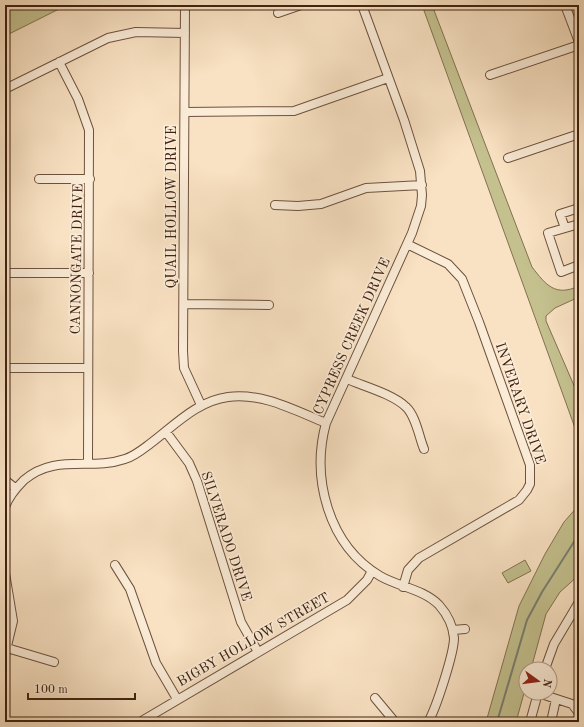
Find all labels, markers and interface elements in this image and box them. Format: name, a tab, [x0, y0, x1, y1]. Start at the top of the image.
street label: QUAIL HOLLOW DRIVE	[165, 126, 179, 288]
street label: CANNONGATE DRIVE	[69, 183, 85, 335]
street label: CYPRESS CREEK DRIVE	[311, 256, 393, 417]
street label: INVERARY DRIVE	[493, 341, 547, 466]
street label: SILVERADO DRIVE	[198, 470, 254, 603]
street label: BIGBY HOLLOW STREET	[175, 590, 332, 689]
north arrow	[518, 661, 558, 701]
scale bar	[28, 675, 135, 701]
text: N	[540, 678, 553, 689]
text: 100 m	[34, 684, 68, 696]

